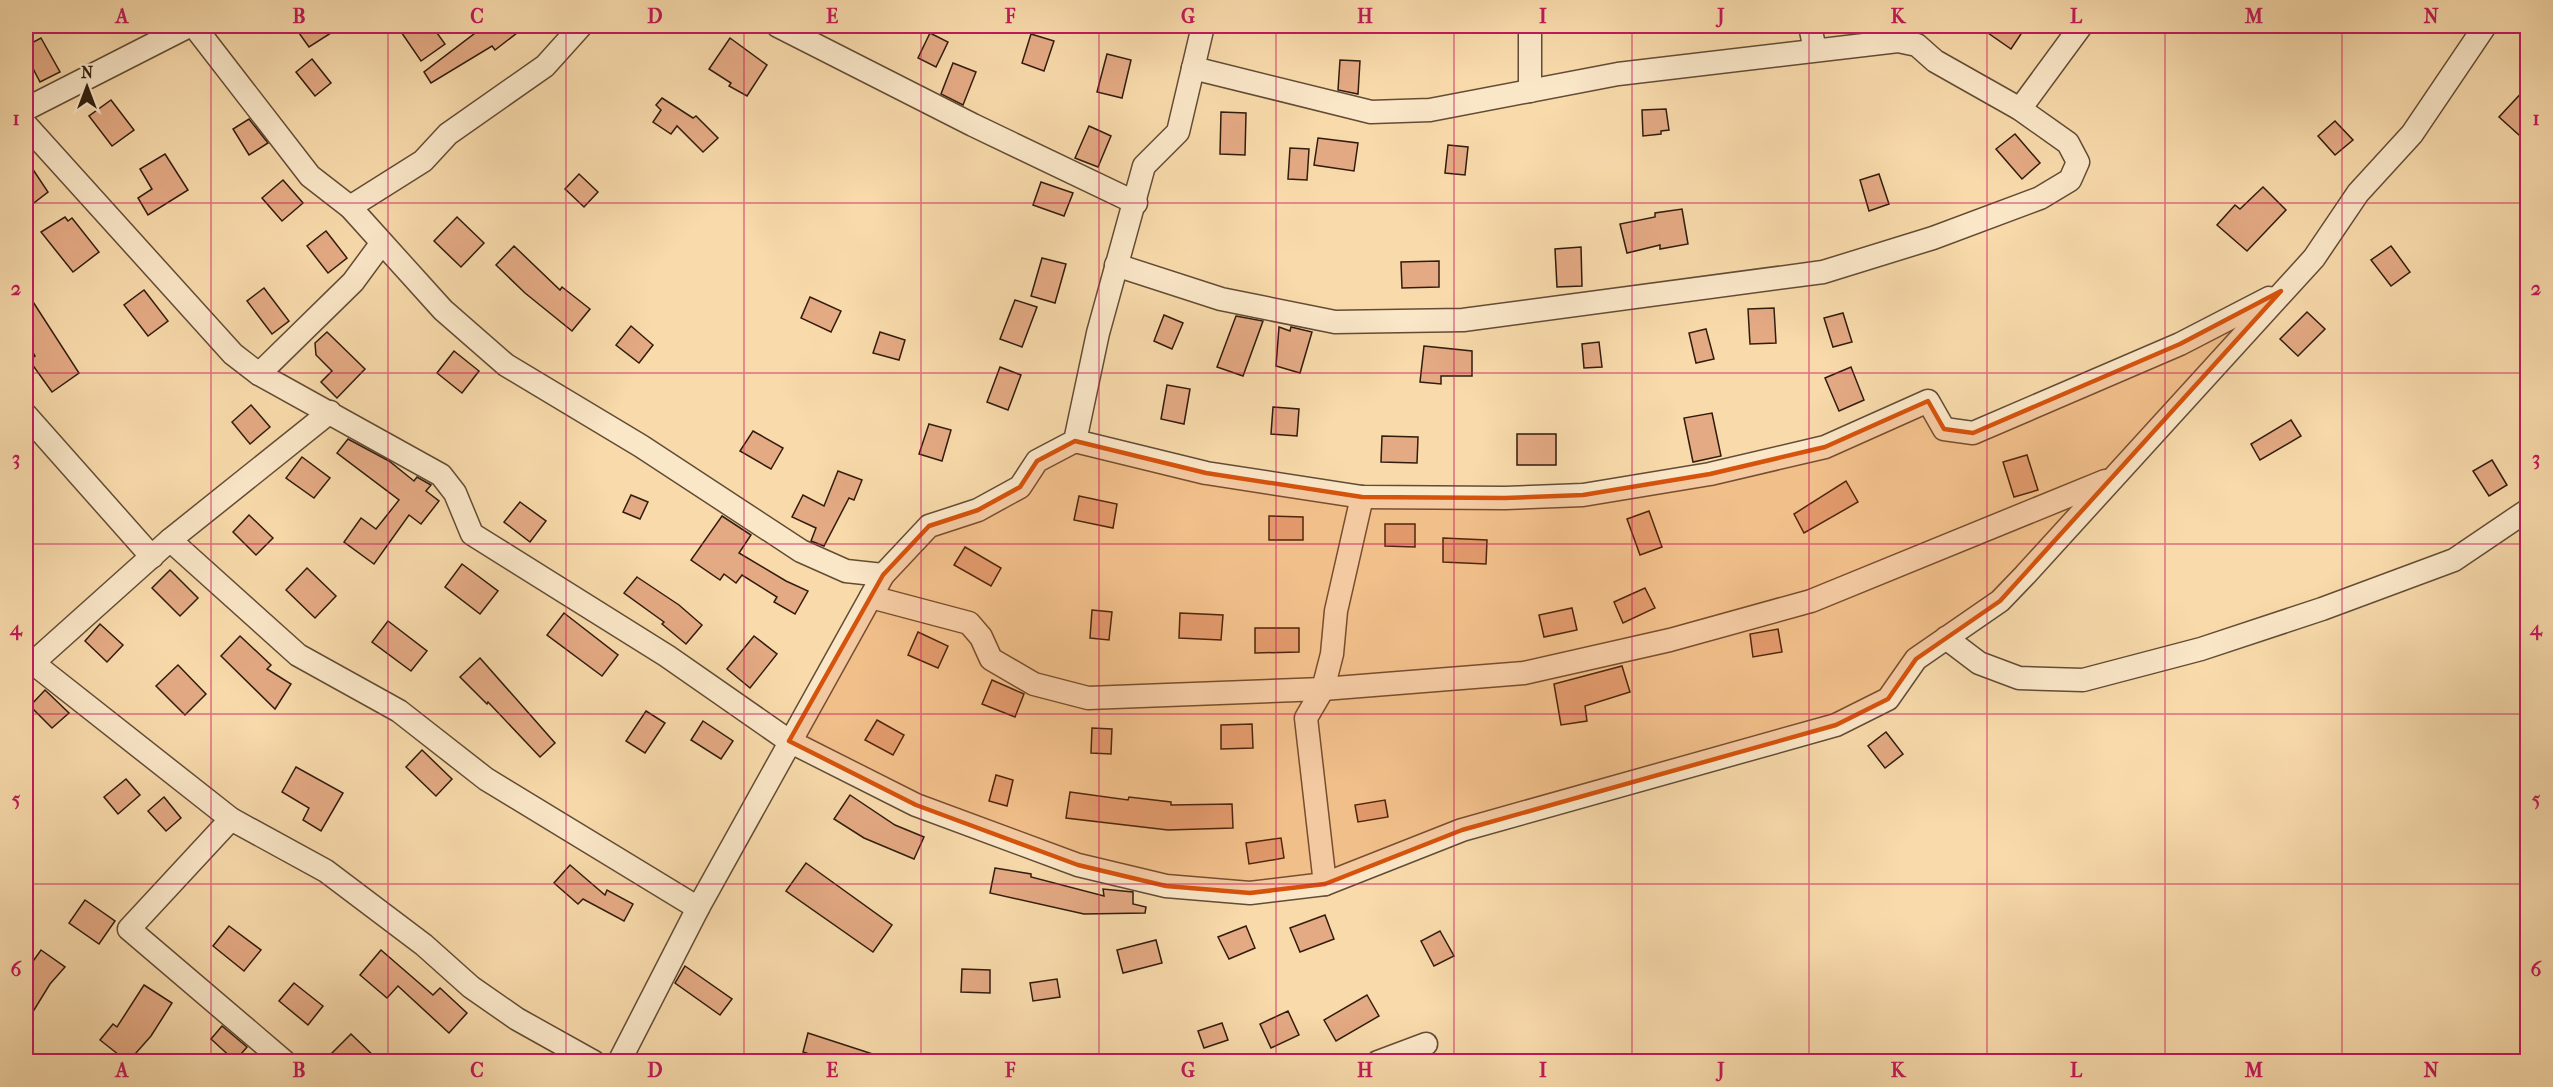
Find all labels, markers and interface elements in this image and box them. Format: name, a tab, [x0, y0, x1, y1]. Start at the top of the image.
text: A	[114, 5, 130, 28]
text: B	[292, 5, 306, 28]
text: C	[470, 5, 484, 28]
text: D	[647, 5, 663, 28]
text: E	[826, 5, 838, 28]
text: F	[1004, 5, 1016, 28]
text: G	[1181, 5, 1195, 28]
text: H	[1357, 5, 1373, 28]
text: I	[1539, 5, 1547, 28]
text: J	[1715, 5, 1725, 28]
text: K	[1891, 5, 1907, 28]
text: L	[2070, 5, 2083, 28]
text: M	[2244, 5, 2264, 28]
text: N	[2423, 5, 2439, 28]
north arrow	[57, 57, 117, 117]
text: N	[81, 63, 94, 82]
text: 1	[12, 107, 20, 130]
text: 1	[2532, 107, 2540, 130]
text: 2	[11, 277, 21, 300]
text: 2	[2531, 277, 2541, 300]
text: 3	[12, 447, 20, 470]
text: 3	[2532, 447, 2540, 470]
text: 4	[9, 617, 23, 641]
text: 4	[2529, 617, 2543, 641]
text: 5	[12, 788, 21, 811]
text: 5	[2532, 788, 2541, 811]
text: 6	[11, 958, 23, 981]
text: 6	[2531, 958, 2543, 981]
text: A	[114, 1059, 130, 1082]
text: B	[292, 1059, 306, 1082]
text: C	[470, 1059, 484, 1082]
text: D	[647, 1059, 663, 1082]
text: E	[826, 1059, 838, 1082]
text: F	[1004, 1059, 1016, 1082]
text: G	[1181, 1059, 1195, 1082]
text: H	[1357, 1059, 1373, 1082]
text: I	[1539, 1059, 1547, 1082]
text: J	[1715, 1059, 1725, 1082]
text: K	[1891, 1059, 1907, 1082]
text: L	[2070, 1059, 2083, 1082]
text: M	[2244, 1059, 2264, 1082]
text: N	[2423, 1059, 2439, 1082]

